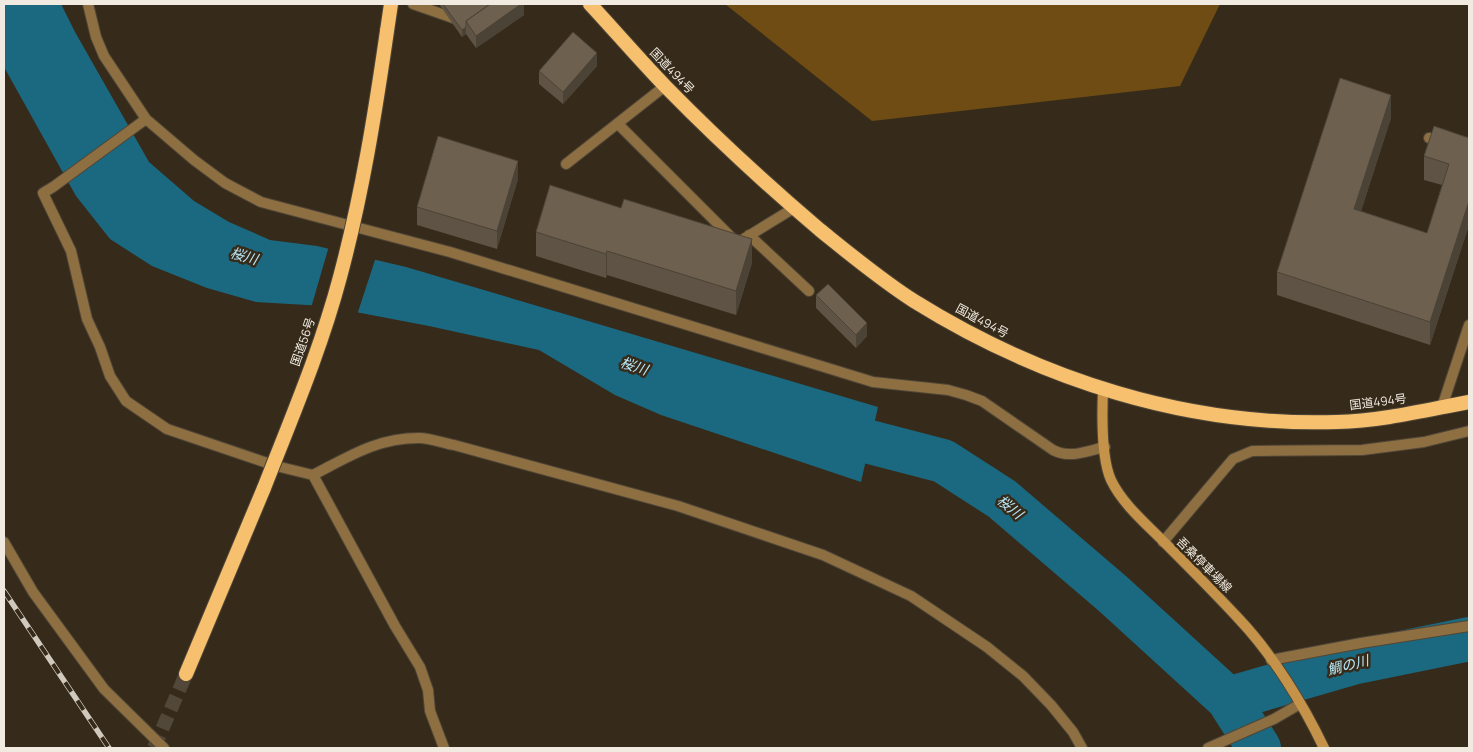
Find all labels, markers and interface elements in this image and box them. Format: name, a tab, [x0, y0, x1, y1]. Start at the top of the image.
street label: 国道494号	[646, 44, 698, 97]
water label: 桜川	[228, 243, 262, 269]
street label: 国道494号	[953, 300, 1012, 342]
street label: 国道56号	[286, 315, 319, 368]
water label: 桜川	[618, 352, 652, 380]
street label: 国道494号	[1348, 390, 1408, 413]
water label: 桜川	[993, 490, 1029, 524]
street label: 吾桑停車場線	[1173, 533, 1236, 596]
water label: 鯛の川	[1325, 650, 1372, 679]

